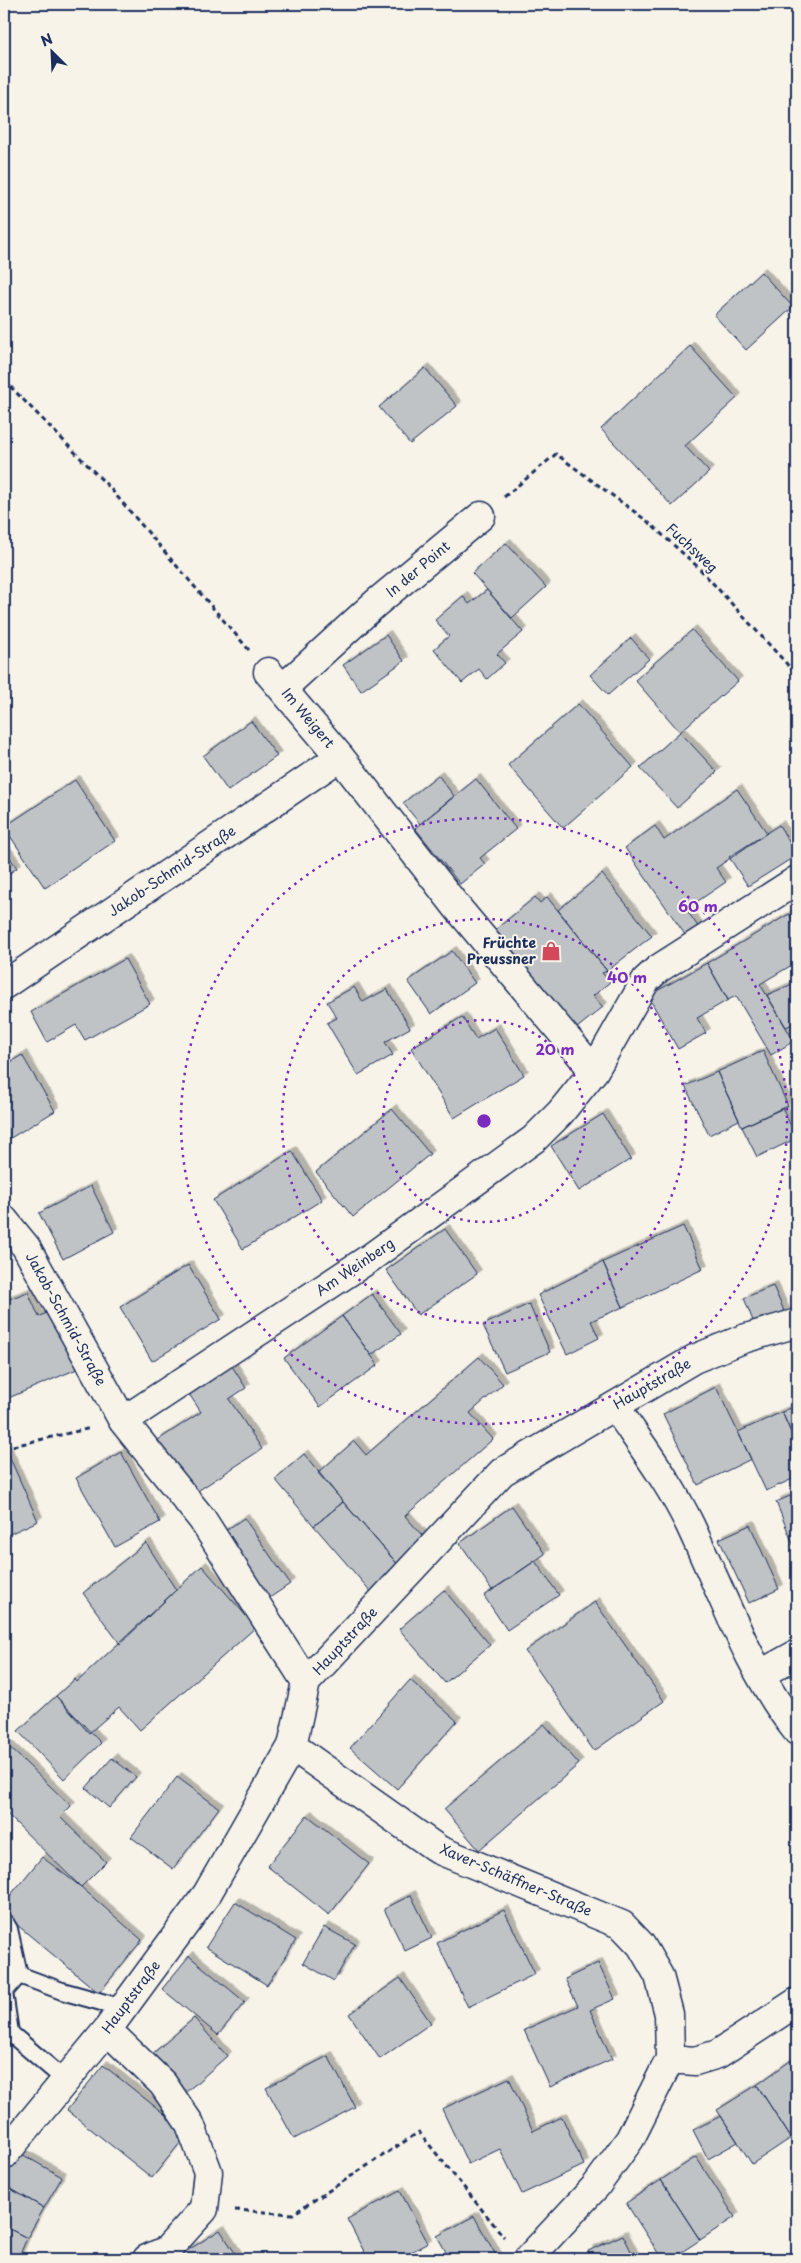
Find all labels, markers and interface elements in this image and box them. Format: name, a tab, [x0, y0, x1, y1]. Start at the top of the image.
north arrow	[28, 28, 78, 78]
text: N	[37, 28, 56, 52]
street label: Fuchsweg	[662, 518, 723, 577]
street label: In der Point	[381, 535, 455, 602]
street label: Im Weigert	[277, 683, 340, 753]
street label: Jakob-Schmid-Straße	[104, 820, 240, 921]
text: 60 m	[678, 894, 718, 917]
place label: Früchte Preussner	[467, 932, 537, 969]
shop icon: Früchte Preussner	[540, 940, 562, 962]
text: 40 m	[607, 965, 647, 988]
text: 20 m	[536, 1037, 574, 1060]
centre of rings	[475, 1112, 493, 1130]
street label: Am Weinberg	[311, 1232, 398, 1301]
street label: Jakob-Schmid-Straße	[21, 1248, 112, 1389]
street label: Hauptstraße	[609, 1353, 695, 1414]
street label: Hauptstraße	[307, 1602, 382, 1680]
street label: Xaver-Schäffner-Straße	[437, 1838, 595, 1921]
street label: Hauptstraße	[96, 1956, 165, 2038]

